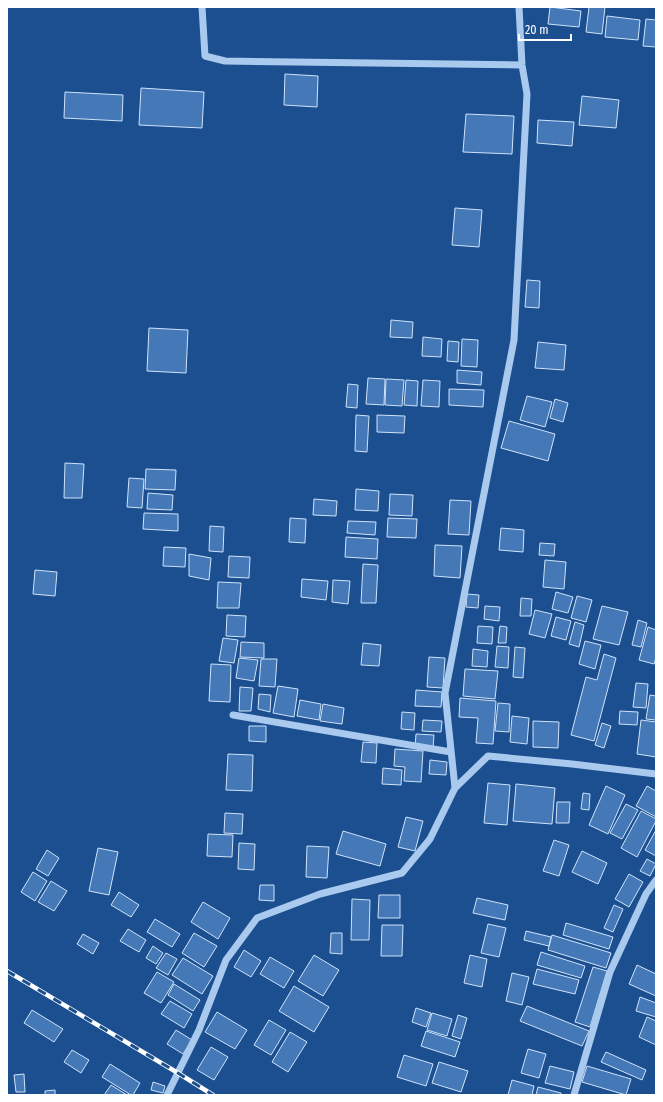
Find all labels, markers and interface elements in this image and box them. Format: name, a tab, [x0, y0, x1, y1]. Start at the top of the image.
scale bar	[519, 16, 571, 42]
text: 20 m	[525, 23, 549, 37]

